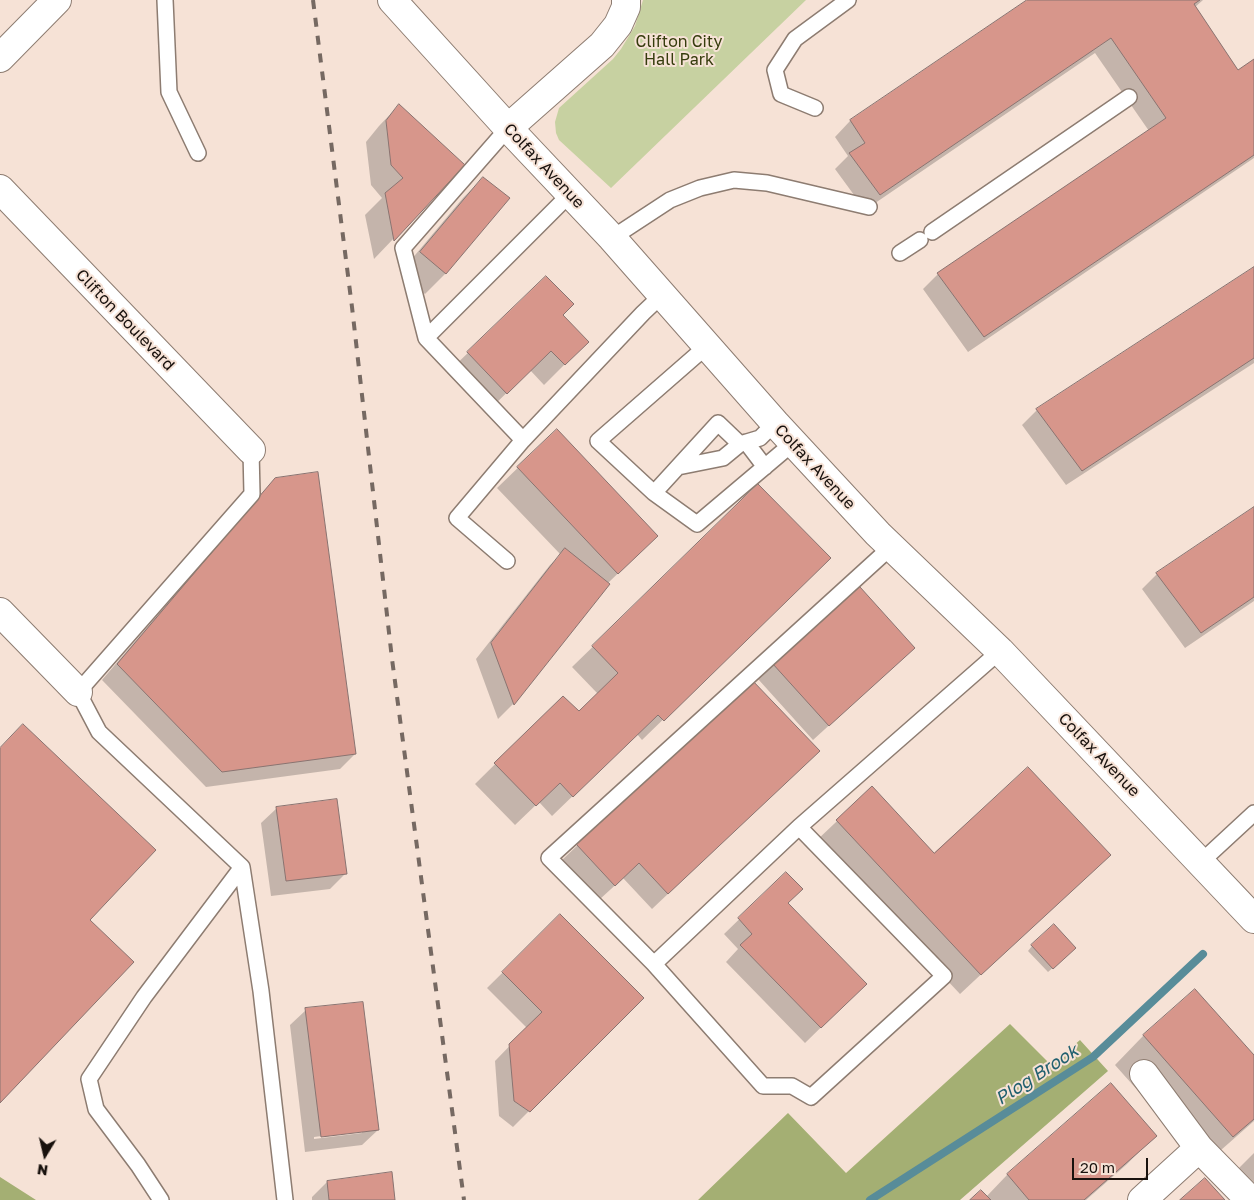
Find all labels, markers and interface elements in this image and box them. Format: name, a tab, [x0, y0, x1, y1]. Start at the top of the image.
park label: Clifton City Hall Park	[636, 32, 722, 70]
street label: Colfax Avenue	[500, 120, 588, 212]
street label: Clifton Boulevard	[72, 265, 178, 375]
street label: Colfax Avenue	[771, 421, 859, 513]
street label: Colfax Avenue	[1054, 709, 1144, 801]
water label: Plog Brook	[992, 1040, 1082, 1110]
north arrow	[20, 1130, 70, 1180]
scale bar	[1074, 1148, 1150, 1180]
text: 20 m	[1080, 1158, 1115, 1176]
text: N	[36, 1161, 49, 1180]

